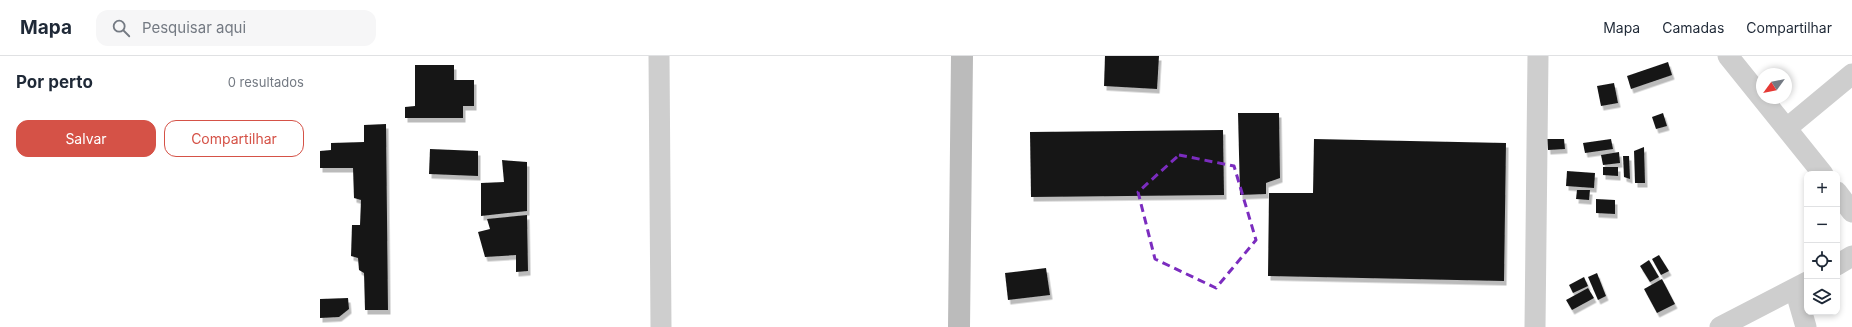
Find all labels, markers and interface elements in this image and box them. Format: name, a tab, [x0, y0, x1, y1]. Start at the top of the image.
search box	[96, 10, 376, 46]
text: Mapa	[20, 16, 72, 39]
icon: search	[110, 17, 132, 39]
text: Pesquisar aqui	[142, 18, 246, 37]
text: Mapa	[1603, 19, 1640, 36]
text: Camadas	[1662, 19, 1724, 36]
text: Compartilhar	[1746, 19, 1832, 36]
north arrow	[1756, 68, 1792, 104]
text: Por perto	[16, 72, 93, 92]
text: 0 resultados	[228, 74, 304, 90]
button: Salvar	[16, 120, 156, 157]
button: Compartilhar	[164, 120, 304, 157]
map controls	[1804, 171, 1840, 315]
button: +	[1804, 171, 1840, 207]
button: −	[1804, 207, 1840, 243]
button: locate	[1804, 243, 1840, 279]
button: layers	[1804, 279, 1840, 315]

